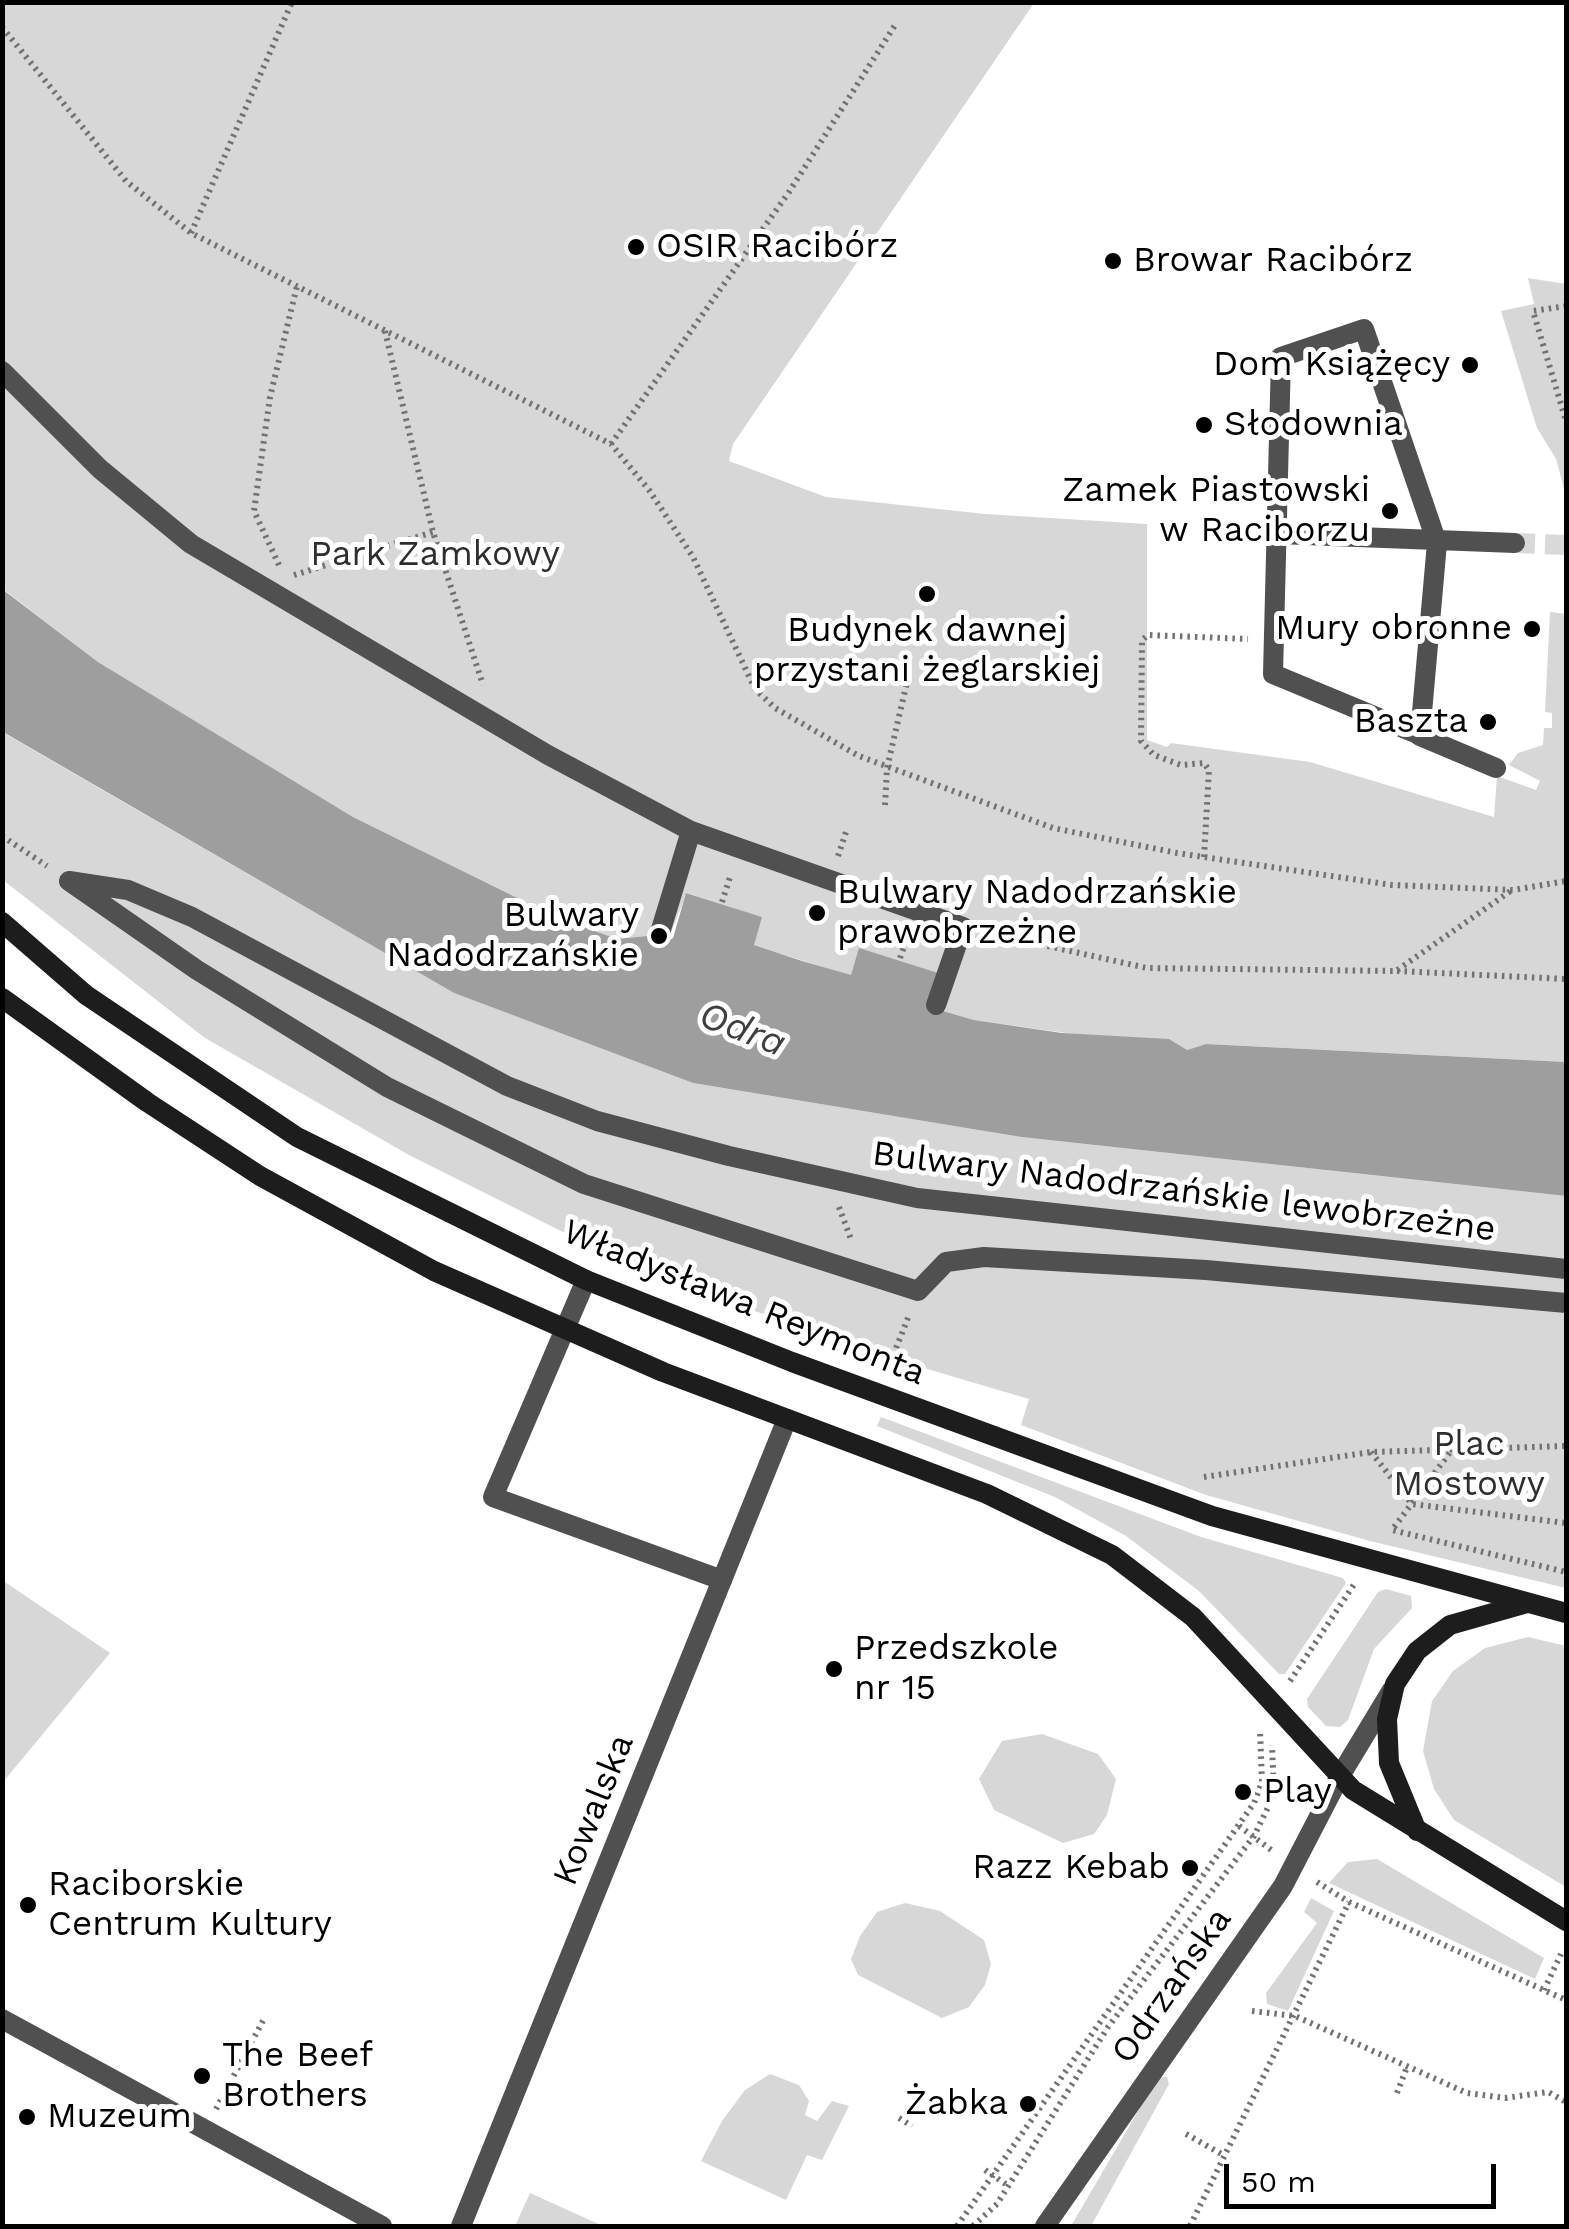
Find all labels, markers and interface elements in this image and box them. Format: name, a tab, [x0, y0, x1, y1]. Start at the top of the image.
place label: OSIR Racibórz	[656, 226, 898, 268]
marker: OSIR Racibórz	[625, 236, 647, 258]
place label: Browar Racibórz	[1133, 240, 1413, 282]
marker: Browar Racibórz	[1102, 250, 1124, 272]
place label: Dom Książęcy	[1213, 344, 1450, 386]
marker: Dom Książęcy	[1459, 354, 1481, 376]
place label: Słodownia	[1224, 404, 1403, 446]
marker: Słodownia	[1193, 414, 1215, 436]
place label: Zamek Piastowski w Raciborzu	[1062, 470, 1370, 552]
marker: Zamek Piastowski w Raciborzu	[1379, 500, 1401, 522]
park label: Park Zamkowy	[310, 534, 560, 576]
marker: Budynek dawnej przystani żeglarskiej	[916, 583, 938, 605]
place label: Mury obronne	[1275, 608, 1512, 650]
place label: Budynek dawnej przystani żeglarskiej	[754, 610, 1100, 692]
marker: Mury obronne	[1521, 618, 1543, 640]
place label: Baszta	[1354, 701, 1468, 743]
marker: Baszta	[1477, 711, 1499, 733]
place label: Bulwary Nadodrzańskie prawobrzeżne	[837, 872, 1237, 954]
place label: Bulwary Nadodrzańskie	[387, 895, 639, 977]
marker: Bulwary Nadodrzańskie prawobrzeżne	[806, 902, 828, 924]
marker: Bulwary Nadodrzańskie	[648, 925, 670, 947]
water label: Odra	[692, 993, 792, 1067]
street label: Bulwary Nadodrzańskie lewobrzeżne	[870, 1133, 1498, 1251]
street label: Władysława Reymonta	[557, 1211, 931, 1395]
park label: Plac Mostowy	[1393, 1424, 1545, 1506]
place label: Przedszkole nr 15	[854, 1628, 1058, 1710]
marker: Przedszkole nr 15	[823, 1658, 845, 1680]
street label: Kowalska	[545, 1728, 643, 1892]
place label: Play	[1263, 1771, 1332, 1813]
marker: Play	[1232, 1781, 1254, 1803]
place label: Razz Kebab	[972, 1847, 1170, 1889]
marker: Razz Kebab	[1179, 1857, 1201, 1879]
place label: Raciborskie Centrum Kultury	[48, 1864, 332, 1946]
marker: Raciborskie Centrum Kultury	[17, 1894, 39, 1916]
street label: Odrzańska	[1103, 1900, 1241, 2072]
place label: The Beef Brothers	[222, 2035, 373, 2117]
marker: The Beef Brothers	[191, 2065, 213, 2087]
place label: Żabka	[905, 2083, 1008, 2125]
marker: Żabka	[1017, 2093, 1039, 2115]
place label: Muzeum	[47, 2096, 192, 2138]
marker: Muzeum	[16, 2106, 38, 2128]
scale bar	[1229, 2144, 1502, 2206]
text: 50 m	[1241, 2164, 1316, 2199]

